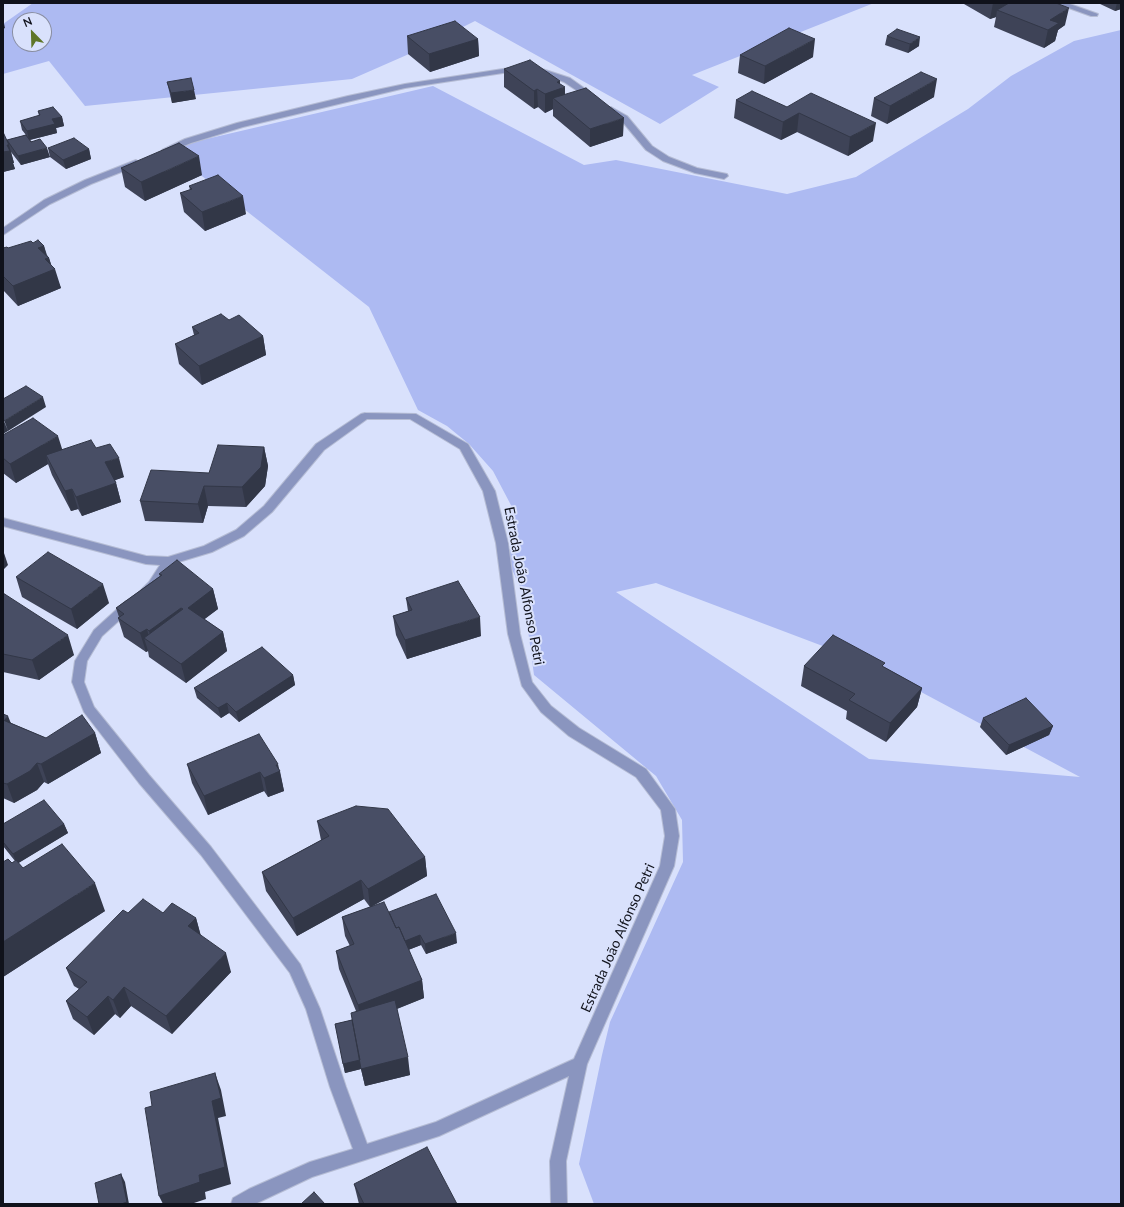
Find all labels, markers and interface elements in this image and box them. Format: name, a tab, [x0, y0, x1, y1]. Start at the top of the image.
north arrow	[12, 12, 52, 52]
text: N	[21, 14, 34, 29]
street label: Estrada João Alfonso Petri	[500, 505, 548, 667]
street label: Estrada João Alfonso Petri	[578, 861, 658, 1015]

